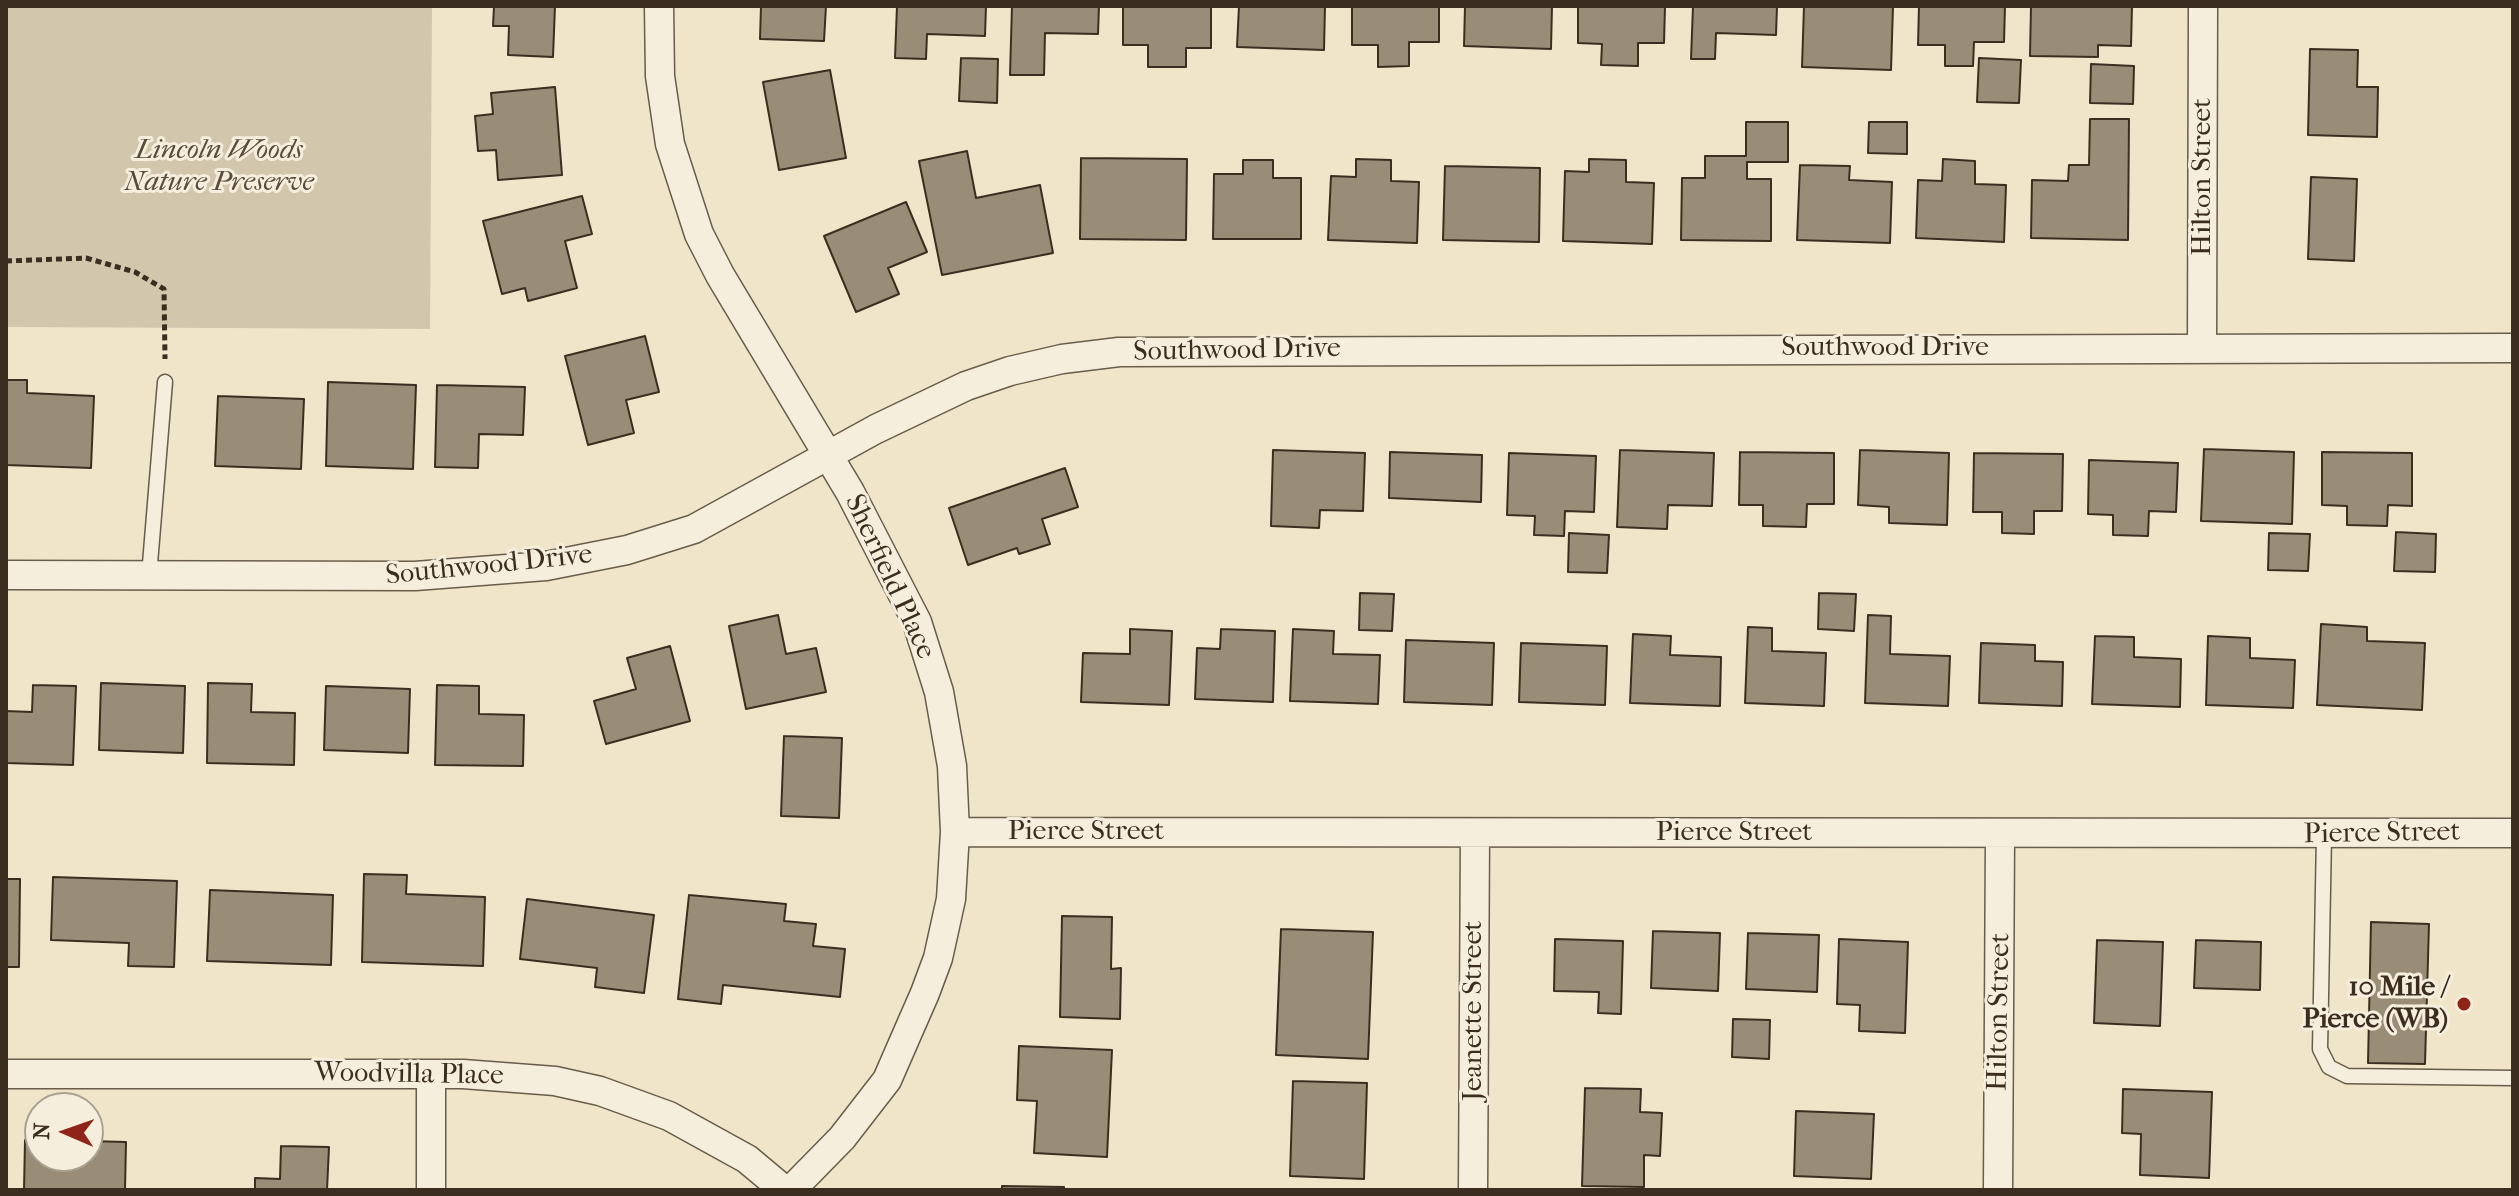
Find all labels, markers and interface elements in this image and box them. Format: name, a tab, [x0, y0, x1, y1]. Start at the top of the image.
street label: Hilton Street	[2186, 98, 2220, 256]
park label: Lincoln Woods Nature Preserve	[124, 134, 314, 200]
street label: Southwood Drive	[1781, 331, 1989, 365]
street label: Southwood Drive	[1133, 332, 1341, 370]
street label: Sherfield Place	[836, 489, 942, 665]
street label: Southwood Drive	[384, 538, 594, 594]
street label: Pierce Street	[1008, 815, 1164, 849]
street label: Pierce Street	[1656, 816, 1812, 850]
street label: Pierce Street	[2303, 816, 2461, 852]
street label: Jeanette Street	[1457, 921, 1491, 1101]
street label: Hilton Street	[1982, 933, 2018, 1091]
place label: 10 Mile / Pierce (WB)	[2303, 971, 2448, 1037]
marker: 10 Mile / Pierce (WB)	[2455, 995, 2473, 1013]
street label: Woodvilla Place	[314, 1057, 504, 1093]
north arrow	[24, 1092, 104, 1172]
text: N	[29, 1122, 55, 1140]

